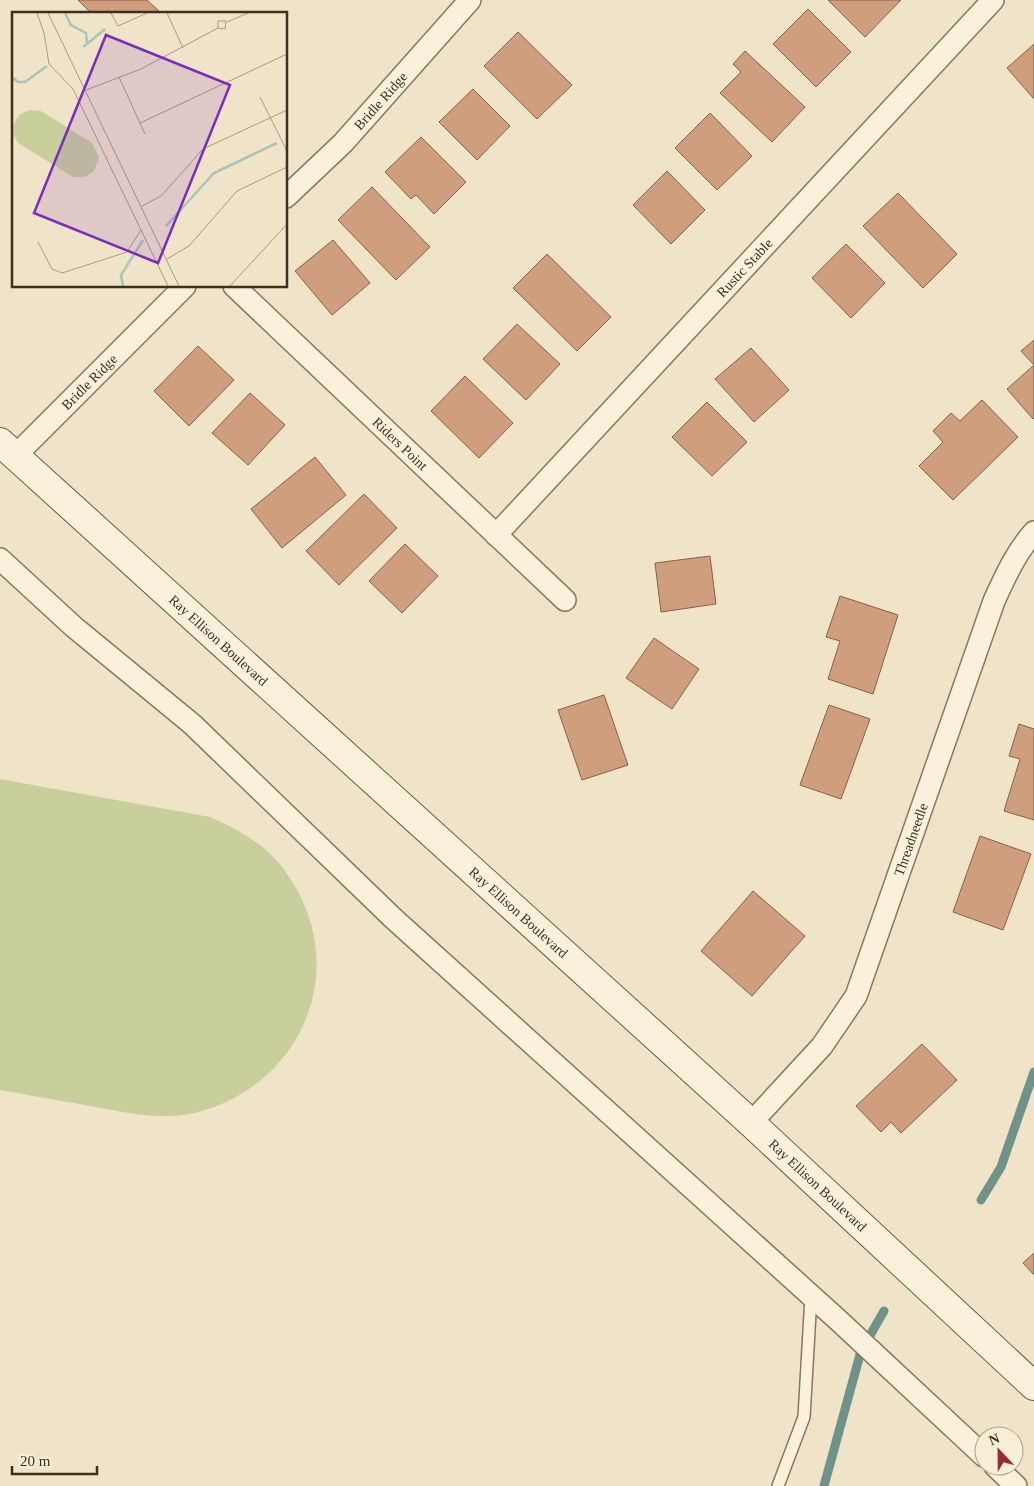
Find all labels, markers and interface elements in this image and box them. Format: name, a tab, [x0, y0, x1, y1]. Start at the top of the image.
inset map	[12, 12, 288, 288]
street label: Bridle Ridge	[351, 69, 410, 133]
street label: Rustic Stable	[714, 236, 776, 300]
street label: Bridle Ridge	[59, 351, 120, 413]
street label: Riders Point	[369, 415, 430, 473]
street label: Ray Ellison Boulevard	[166, 592, 270, 689]
street label: Threadneedle	[892, 801, 931, 878]
street label: Ray Ellison Boulevard	[466, 864, 571, 961]
street label: Ray Ellison Boulevard	[766, 1137, 869, 1234]
north arrow	[974, 1426, 1024, 1476]
text: N	[987, 1431, 1002, 1448]
scale bar	[12, 1444, 98, 1476]
text: 20 m	[20, 1453, 51, 1469]

